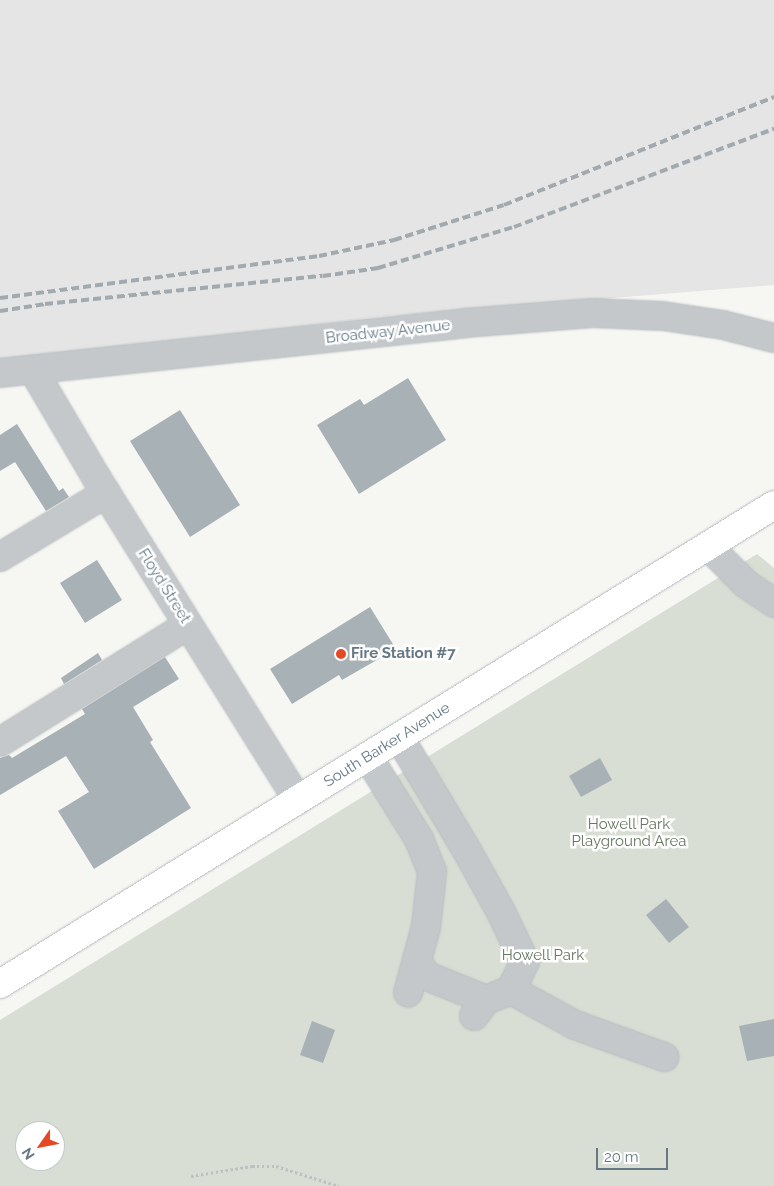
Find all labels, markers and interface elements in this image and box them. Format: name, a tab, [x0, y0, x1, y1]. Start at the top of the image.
street label: Broadway Avenue	[324, 316, 452, 348]
street label: Floyd Street	[134, 546, 194, 626]
place label: Fire Station #7	[351, 645, 456, 663]
marker: Fire Station #7	[335, 648, 347, 660]
street label: South Barker Avenue	[320, 699, 454, 791]
park label: Howell Park Playground Area	[571, 815, 687, 850]
park label: Howell Park	[502, 947, 584, 965]
north arrow	[15, 1121, 65, 1171]
scale bar	[599, 1138, 672, 1170]
text: N	[19, 1145, 38, 1162]
text: 20 m	[604, 1148, 639, 1166]

